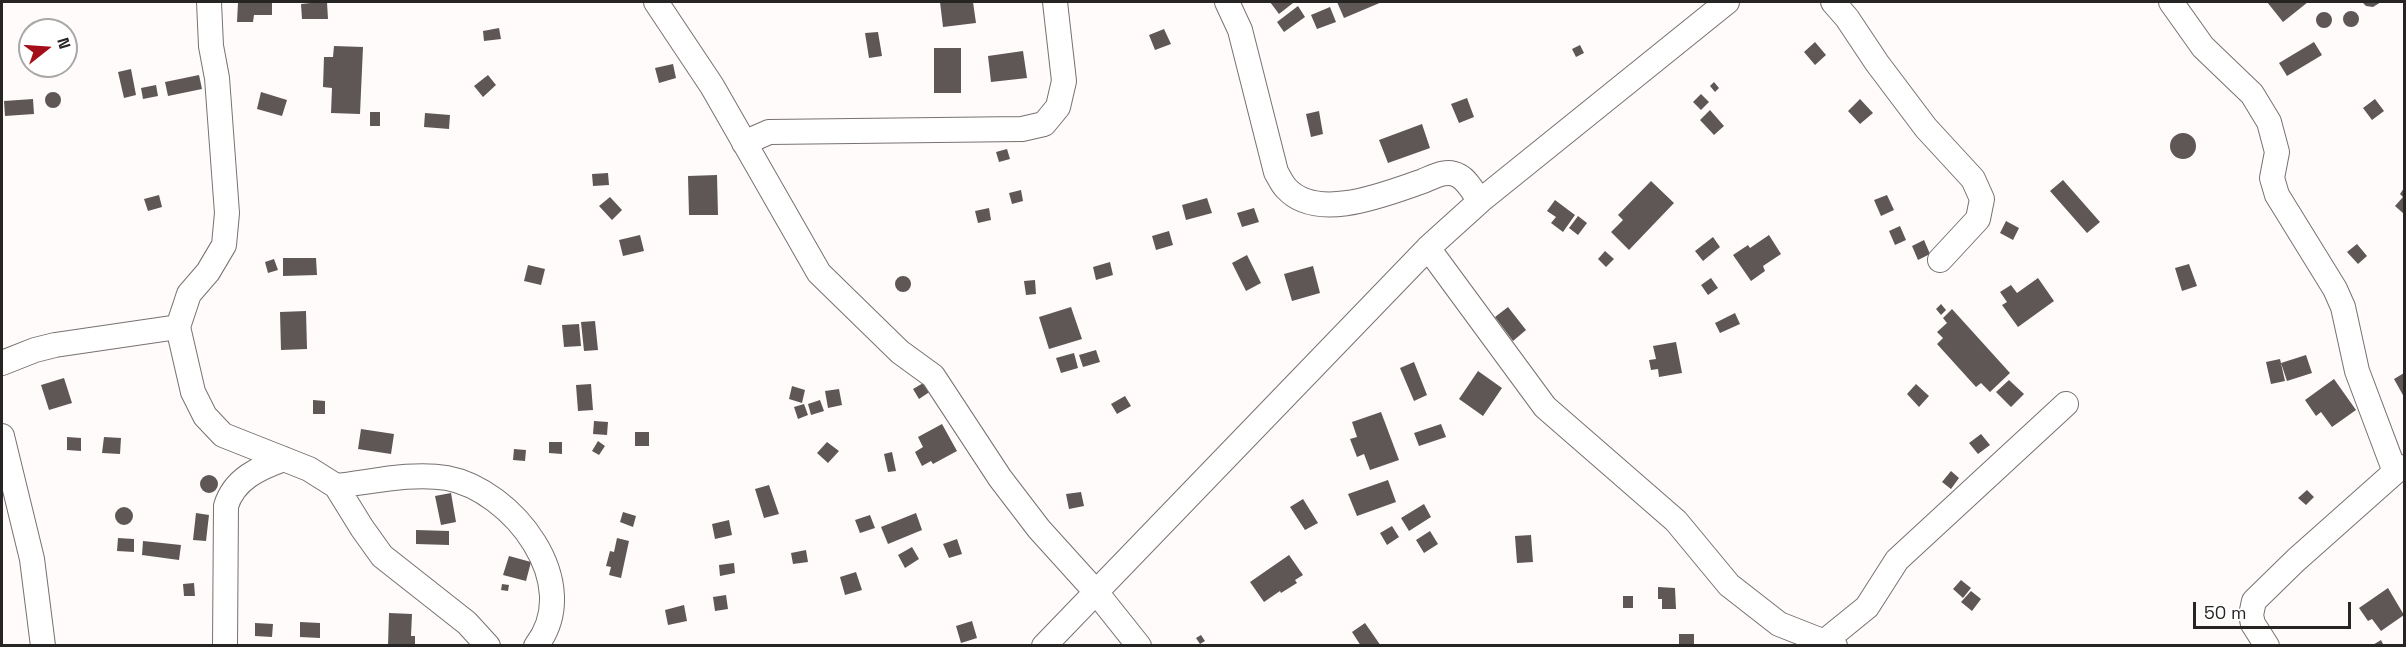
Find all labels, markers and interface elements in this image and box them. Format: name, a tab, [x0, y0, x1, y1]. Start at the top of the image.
north arrow	[18, 18, 78, 78]
text: N	[52, 35, 75, 51]
scale bar	[2196, 590, 2354, 628]
text: 50 m	[2204, 601, 2246, 624]

